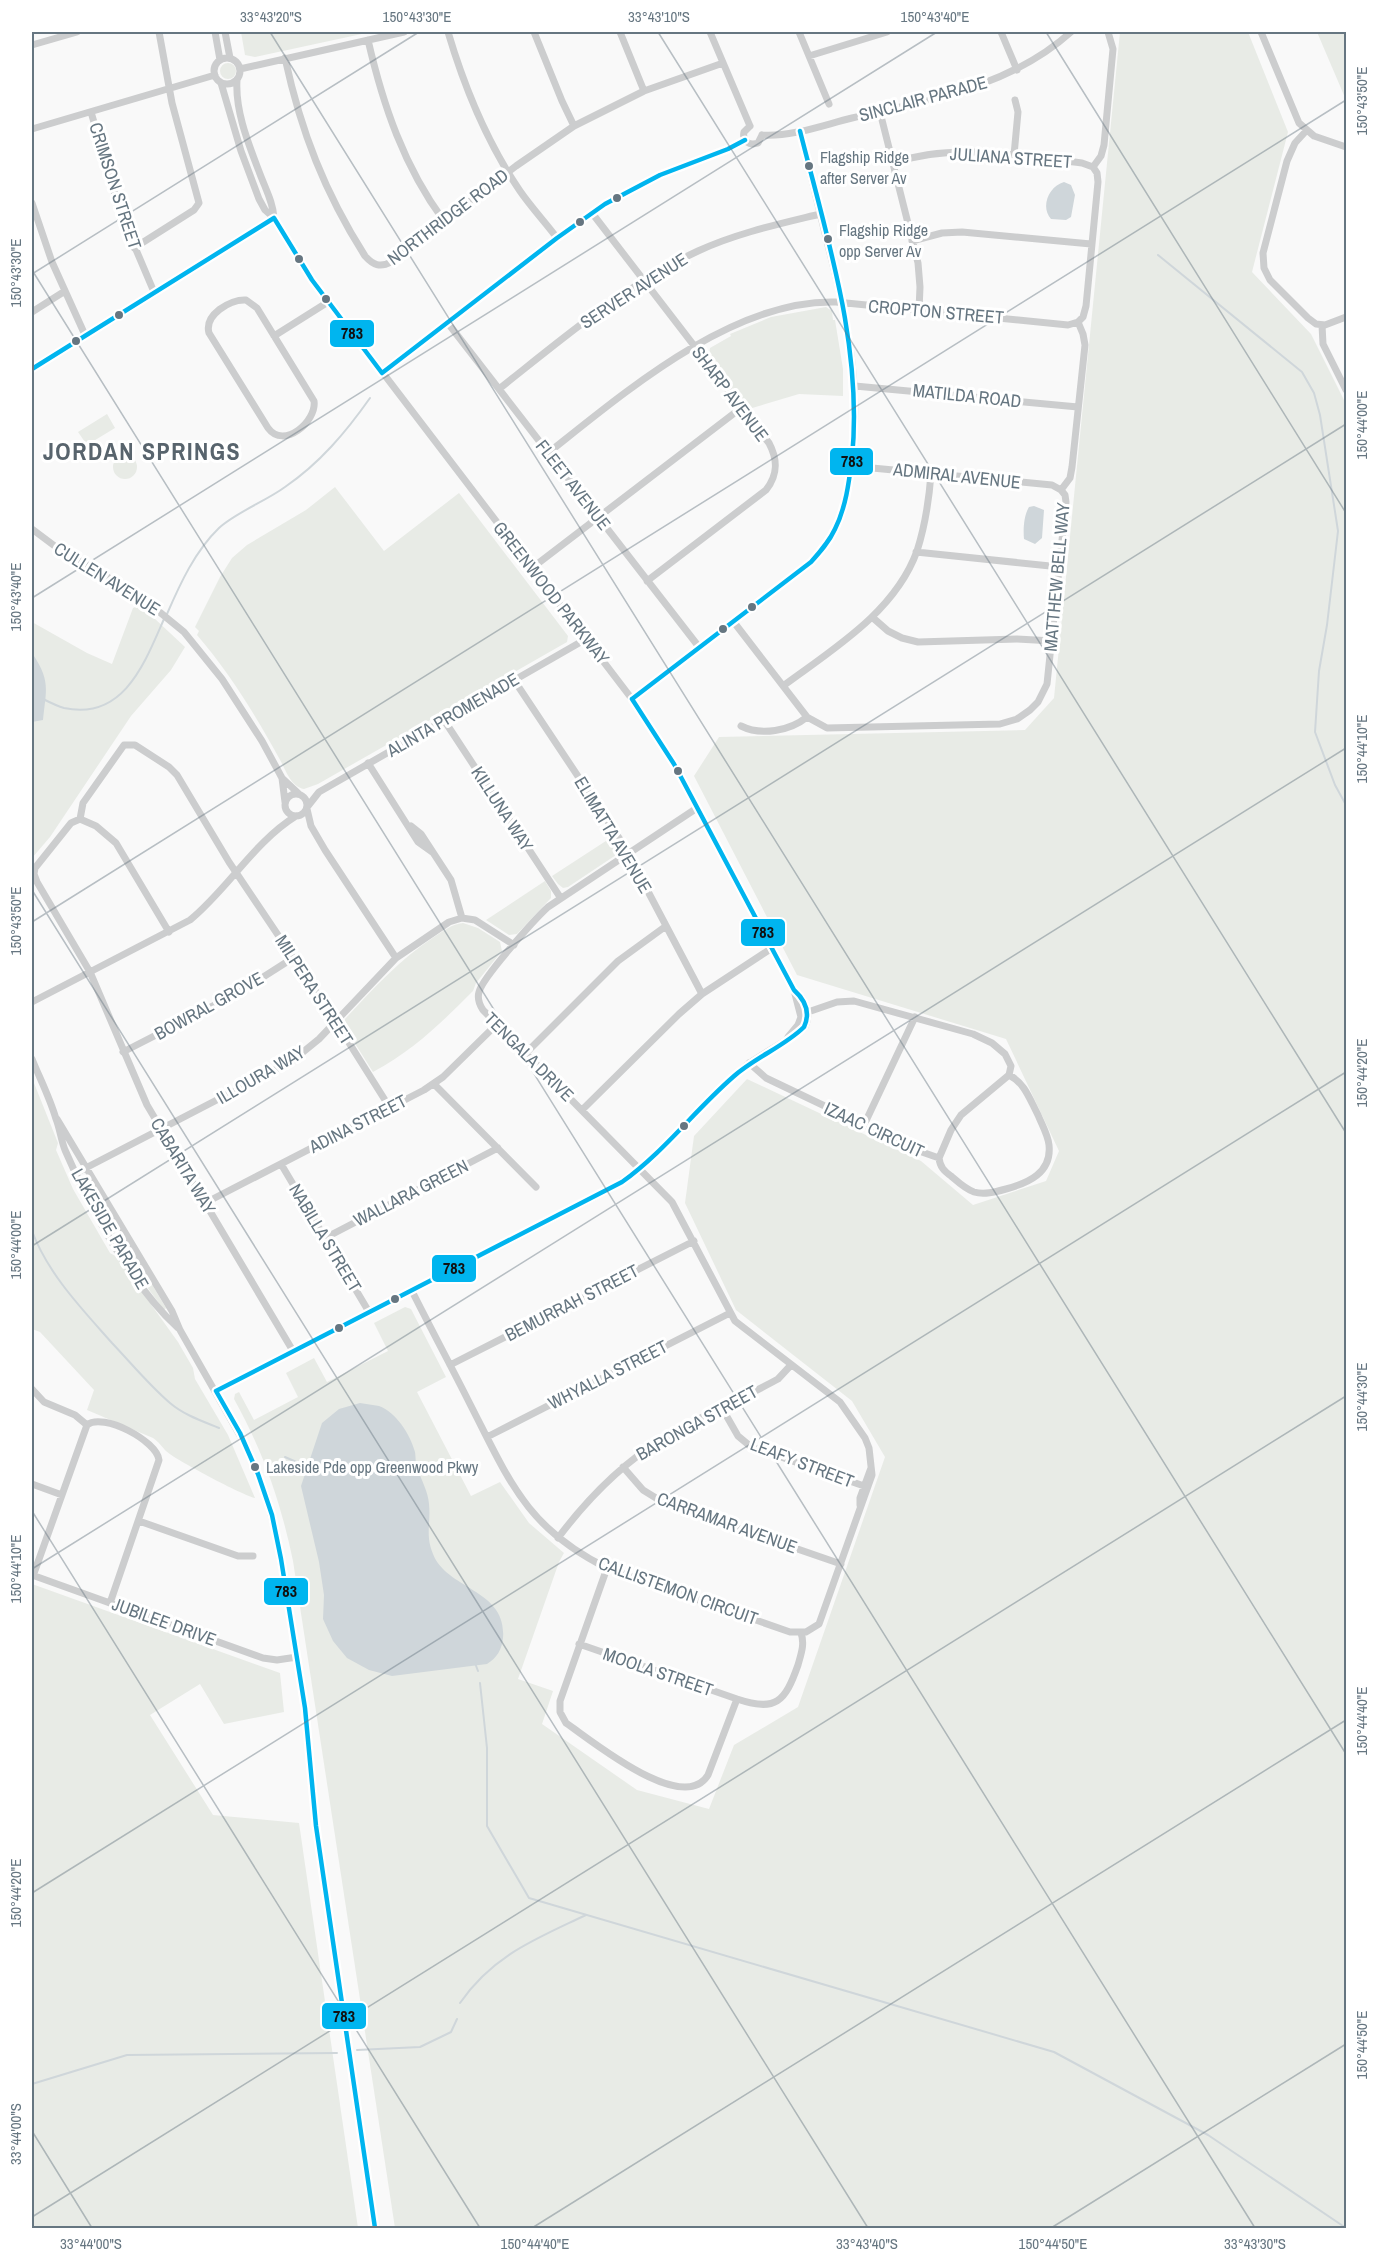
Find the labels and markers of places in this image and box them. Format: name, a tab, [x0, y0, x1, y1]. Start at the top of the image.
place label: Flagship Ridge after Server Av	[820, 146, 909, 189]
marker: Flagship Ridge after Server Av	[803, 160, 815, 172]
unlabelled marker	[611, 192, 623, 204]
unlabelled marker	[574, 216, 586, 228]
place label: Flagship Ridge opp Server Av	[839, 219, 928, 262]
marker: Flagship Ridge opp Server Av	[822, 233, 834, 245]
unlabelled marker	[293, 253, 305, 265]
unlabelled marker	[320, 293, 332, 305]
unlabelled marker	[113, 309, 125, 321]
unlabelled marker	[70, 335, 82, 347]
unlabelled marker	[746, 601, 758, 613]
unlabelled marker	[717, 623, 729, 635]
unlabelled marker	[672, 765, 684, 777]
unlabelled marker	[678, 1120, 690, 1132]
unlabelled marker	[389, 1293, 401, 1305]
unlabelled marker	[333, 1322, 345, 1334]
place label: Lakeside Pde opp Greenwood Pkwy	[266, 1456, 479, 1478]
marker: Lakeside Pde opp Greenwood Pkwy	[249, 1461, 261, 1473]

